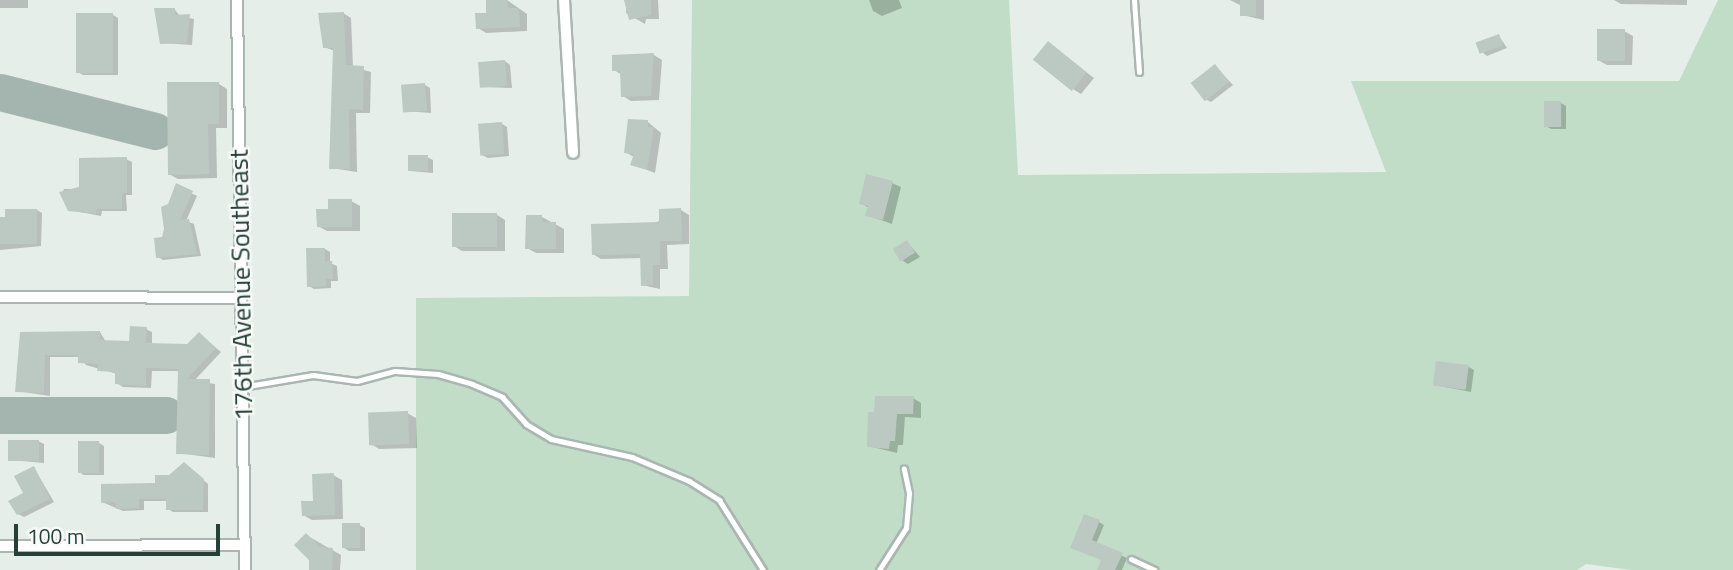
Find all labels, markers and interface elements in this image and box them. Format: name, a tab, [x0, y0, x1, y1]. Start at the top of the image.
street label: 176th Avenue Southeast	[223, 149, 259, 421]
scale bar	[18, 510, 224, 554]
text: 100 m	[27, 520, 84, 552]

